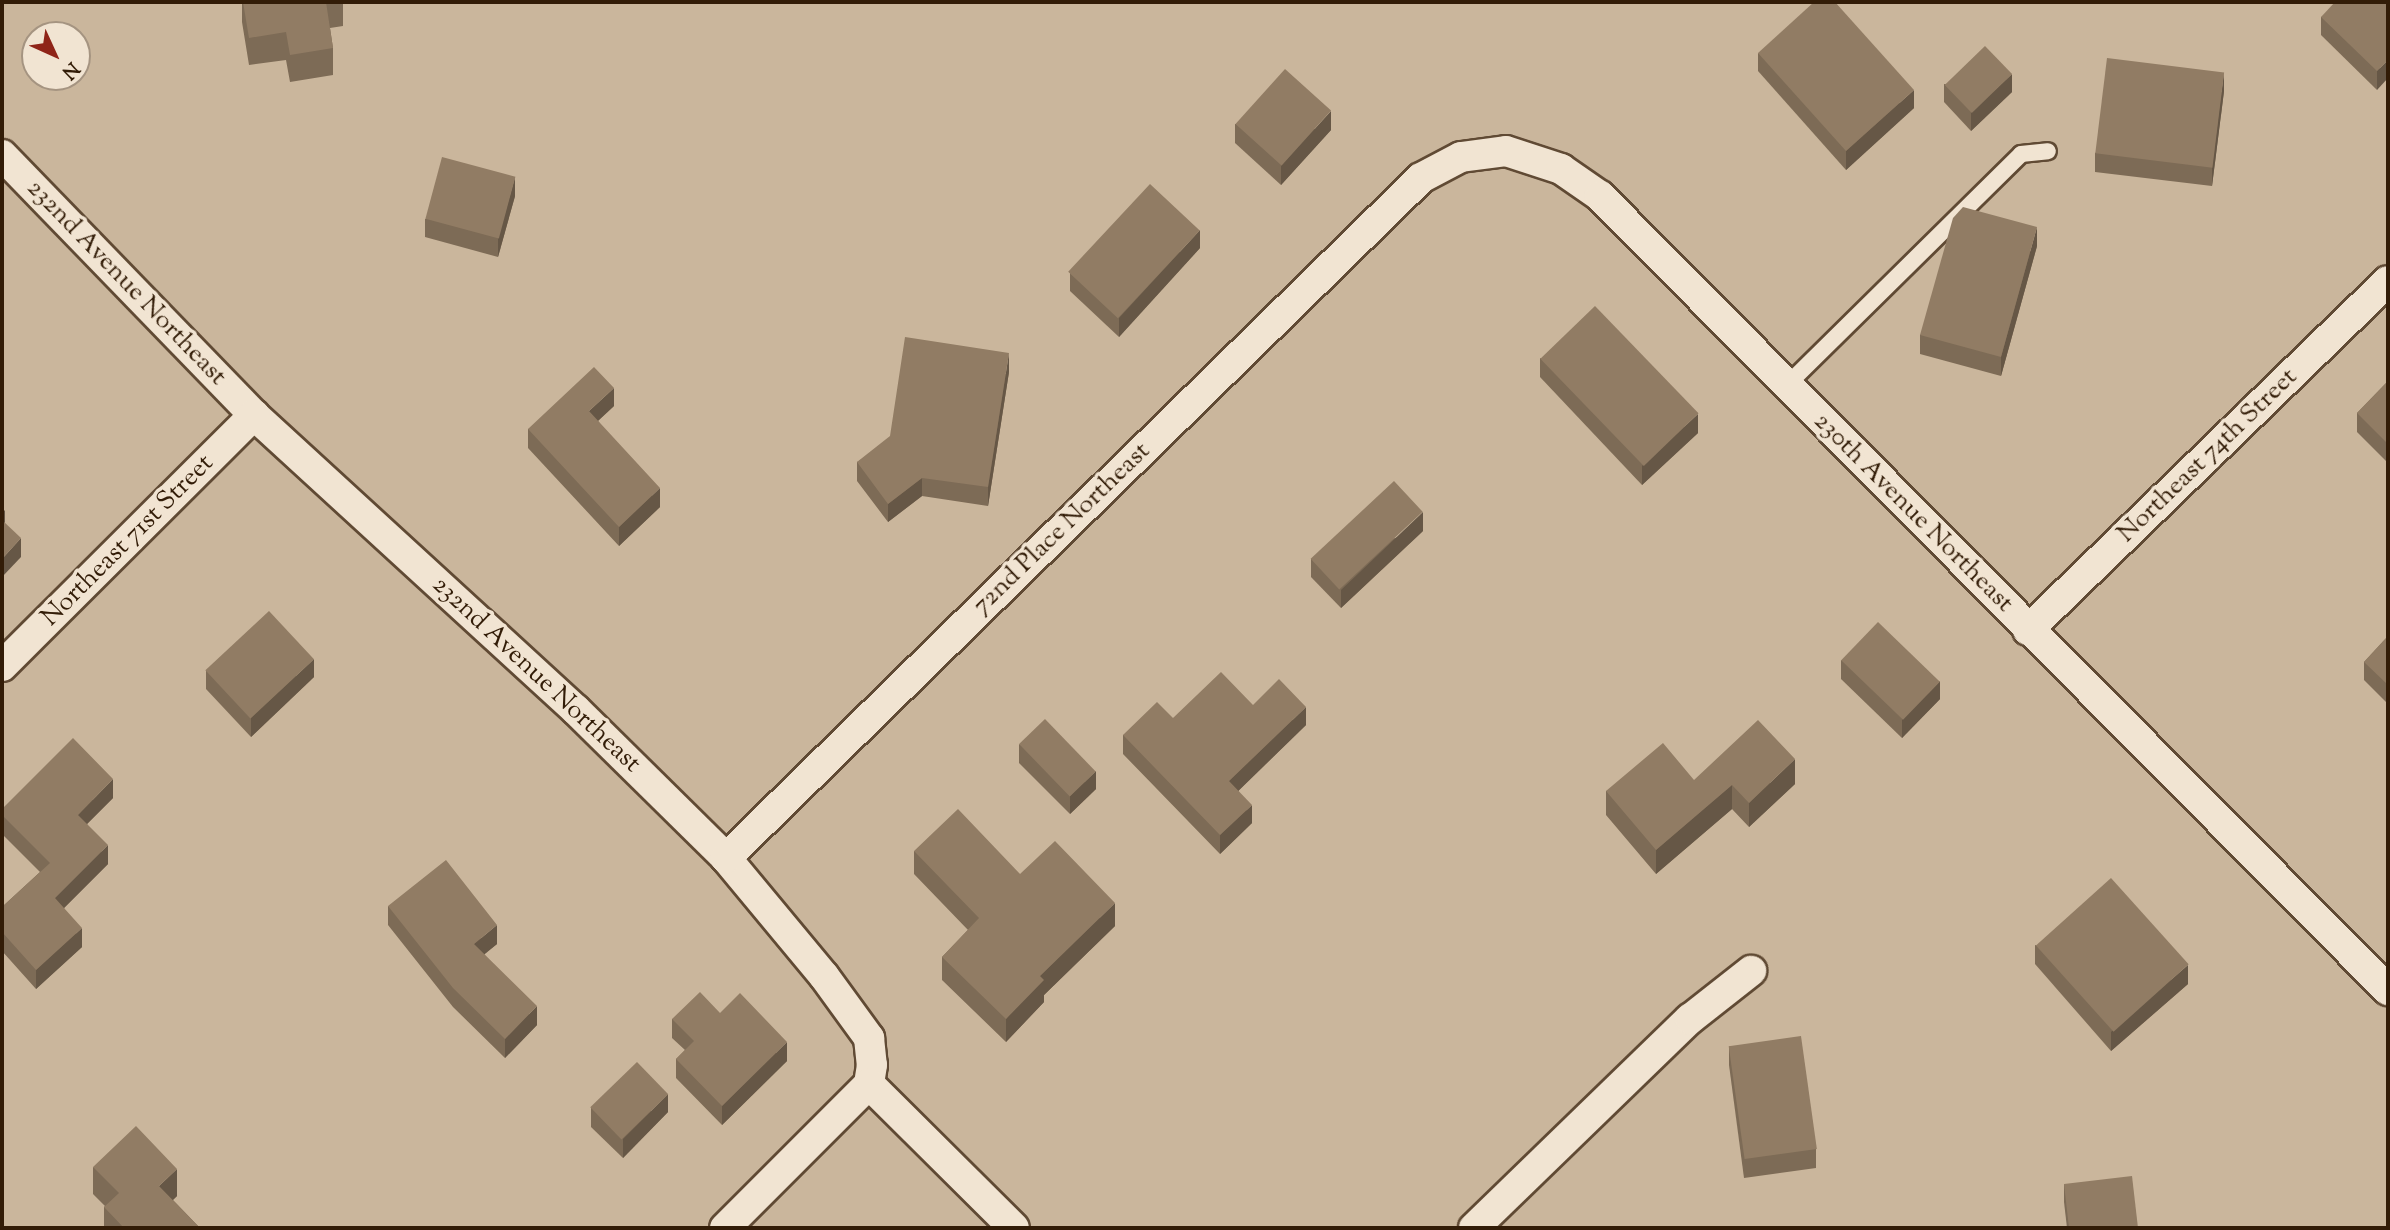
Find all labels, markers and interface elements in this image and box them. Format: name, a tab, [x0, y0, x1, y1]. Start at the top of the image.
north arrow	[21, 21, 91, 91]
text: N	[55, 55, 85, 85]
street label: 232nd Avenue Northeast	[20, 174, 232, 392]
street label: Northeast 74th Street	[2112, 362, 2304, 550]
street label: 230th Avenue Northeast	[1807, 407, 2019, 619]
street label: 72nd Place Northeast	[967, 436, 1157, 622]
street label: Northeast 71st Street	[35, 448, 221, 634]
street label: 232nd Avenue Northeast	[425, 570, 647, 780]

